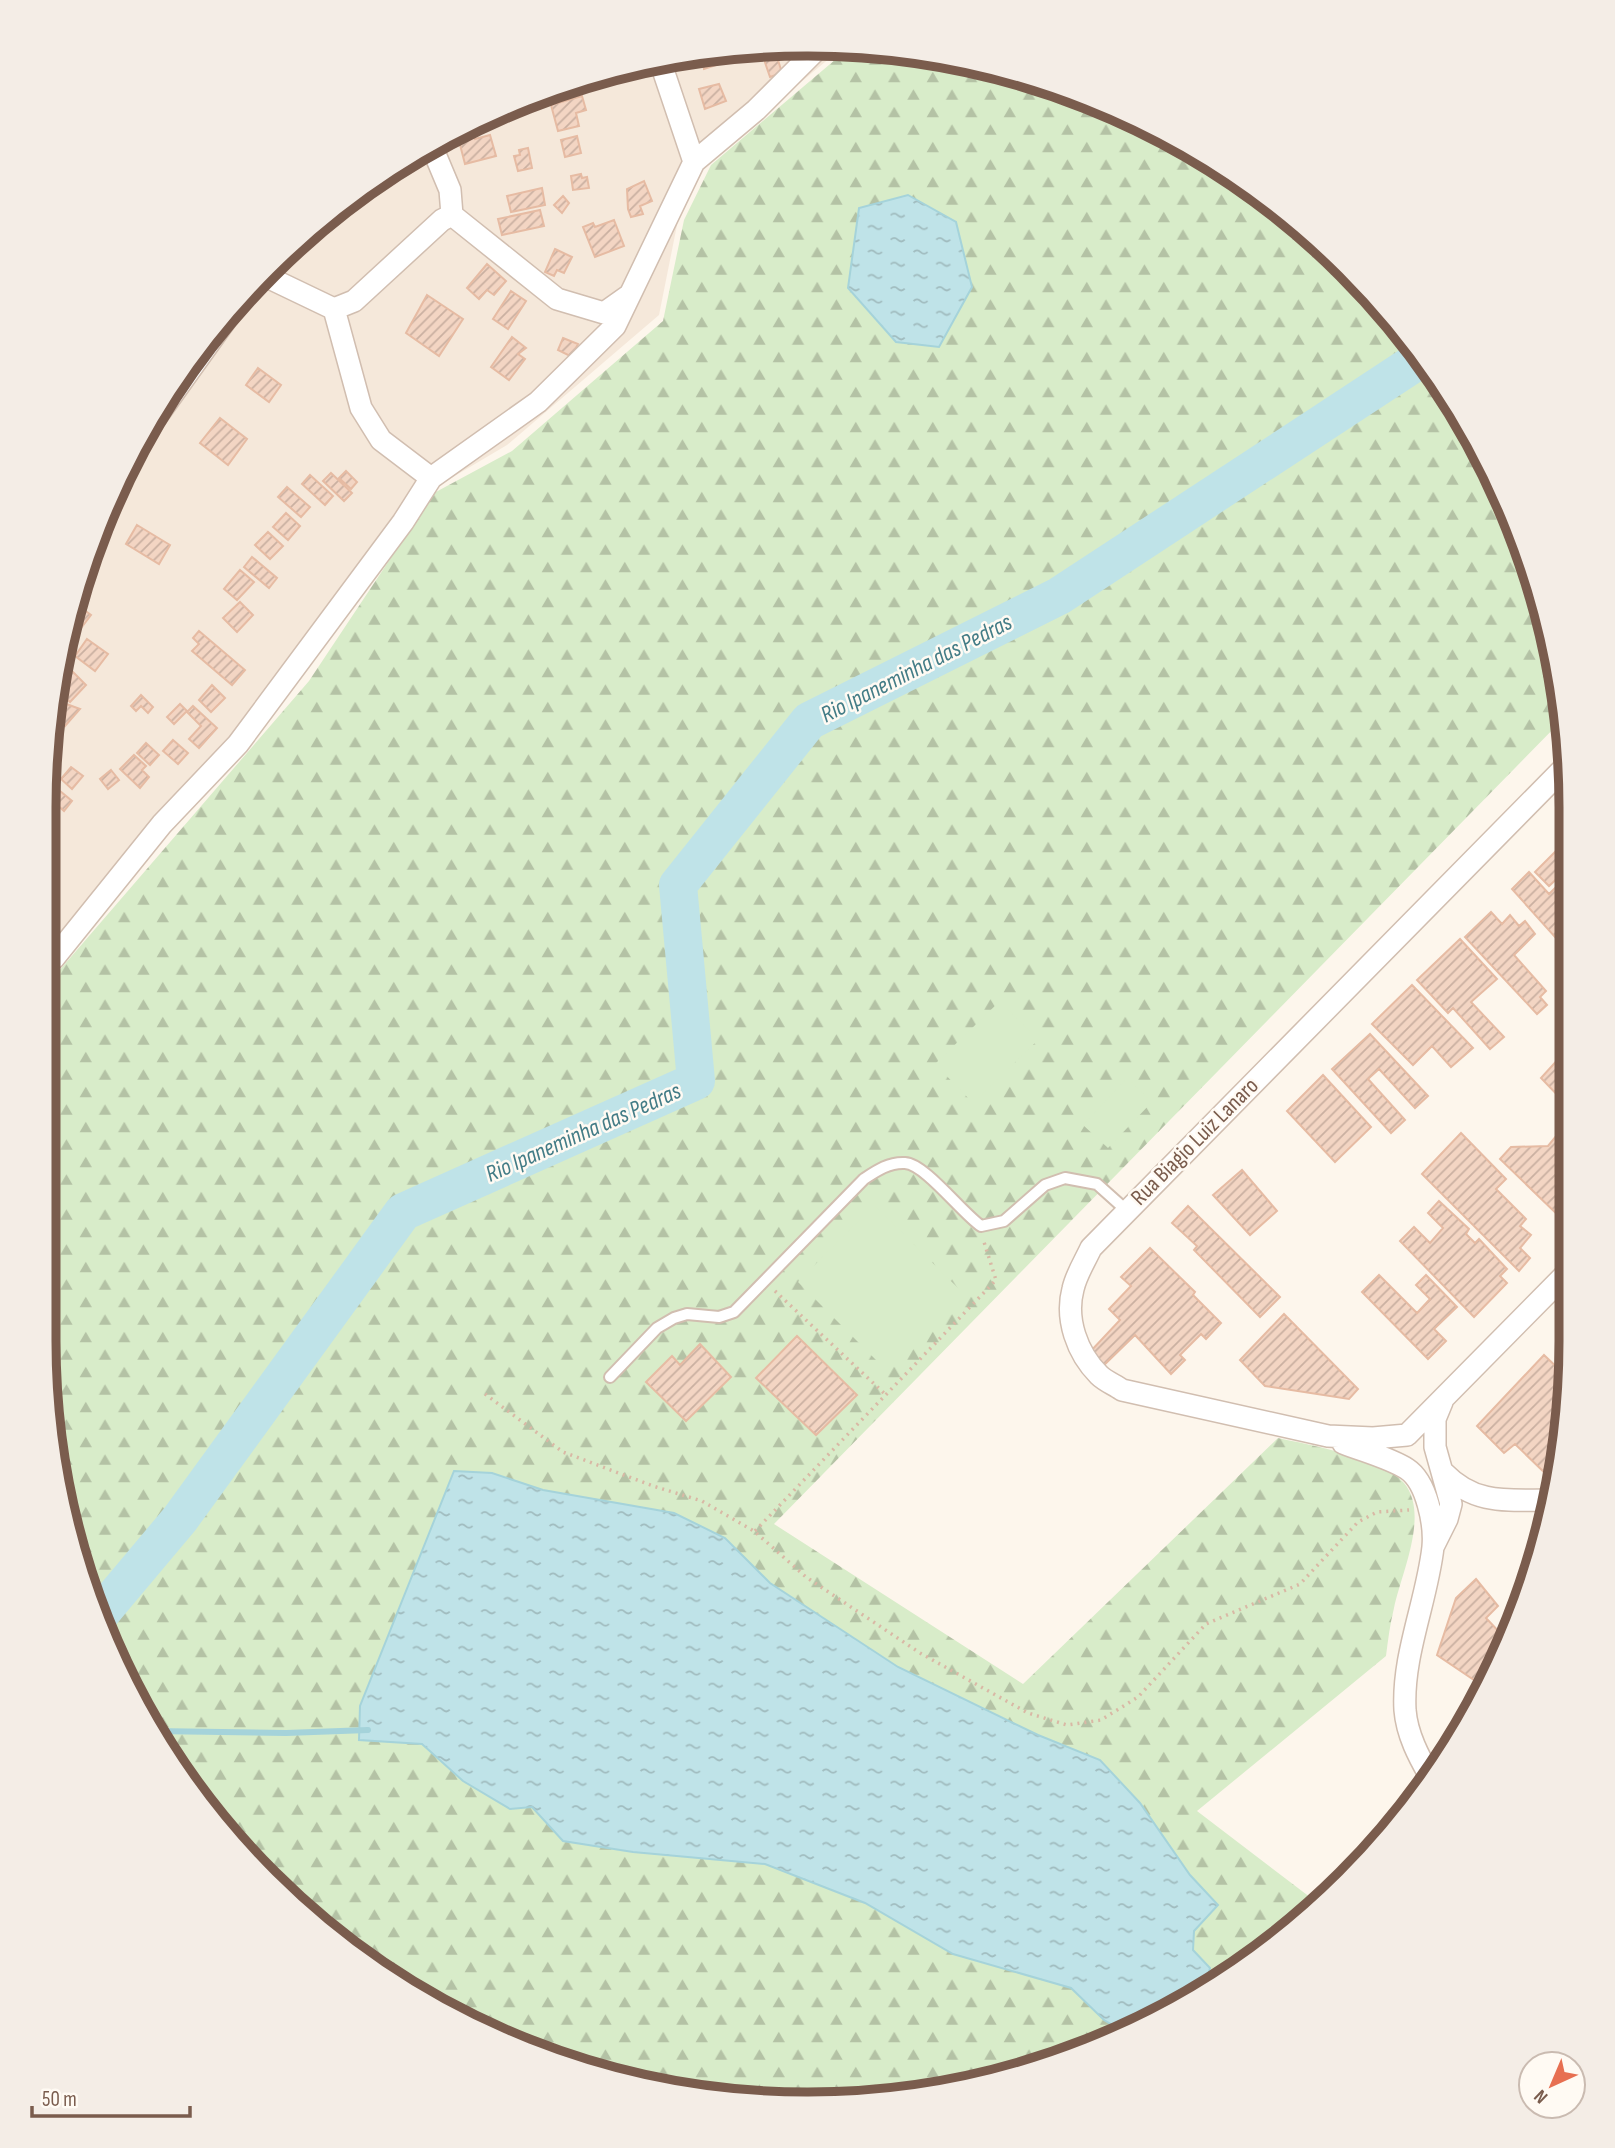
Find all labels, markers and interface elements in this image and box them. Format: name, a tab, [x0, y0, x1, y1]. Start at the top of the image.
water label: Rio Ipaneminha das Pedras	[816, 607, 1017, 729]
street label: Rua Biagio Luiz Lanaro	[1125, 1072, 1264, 1211]
water label: Rio Ipaneminha das Pedras	[481, 1076, 686, 1189]
north arrow	[1517, 2050, 1587, 2120]
scale bar	[32, 2074, 189, 2118]
text: N	[1530, 2084, 1553, 2108]
text: 50 m	[42, 2087, 77, 2112]

